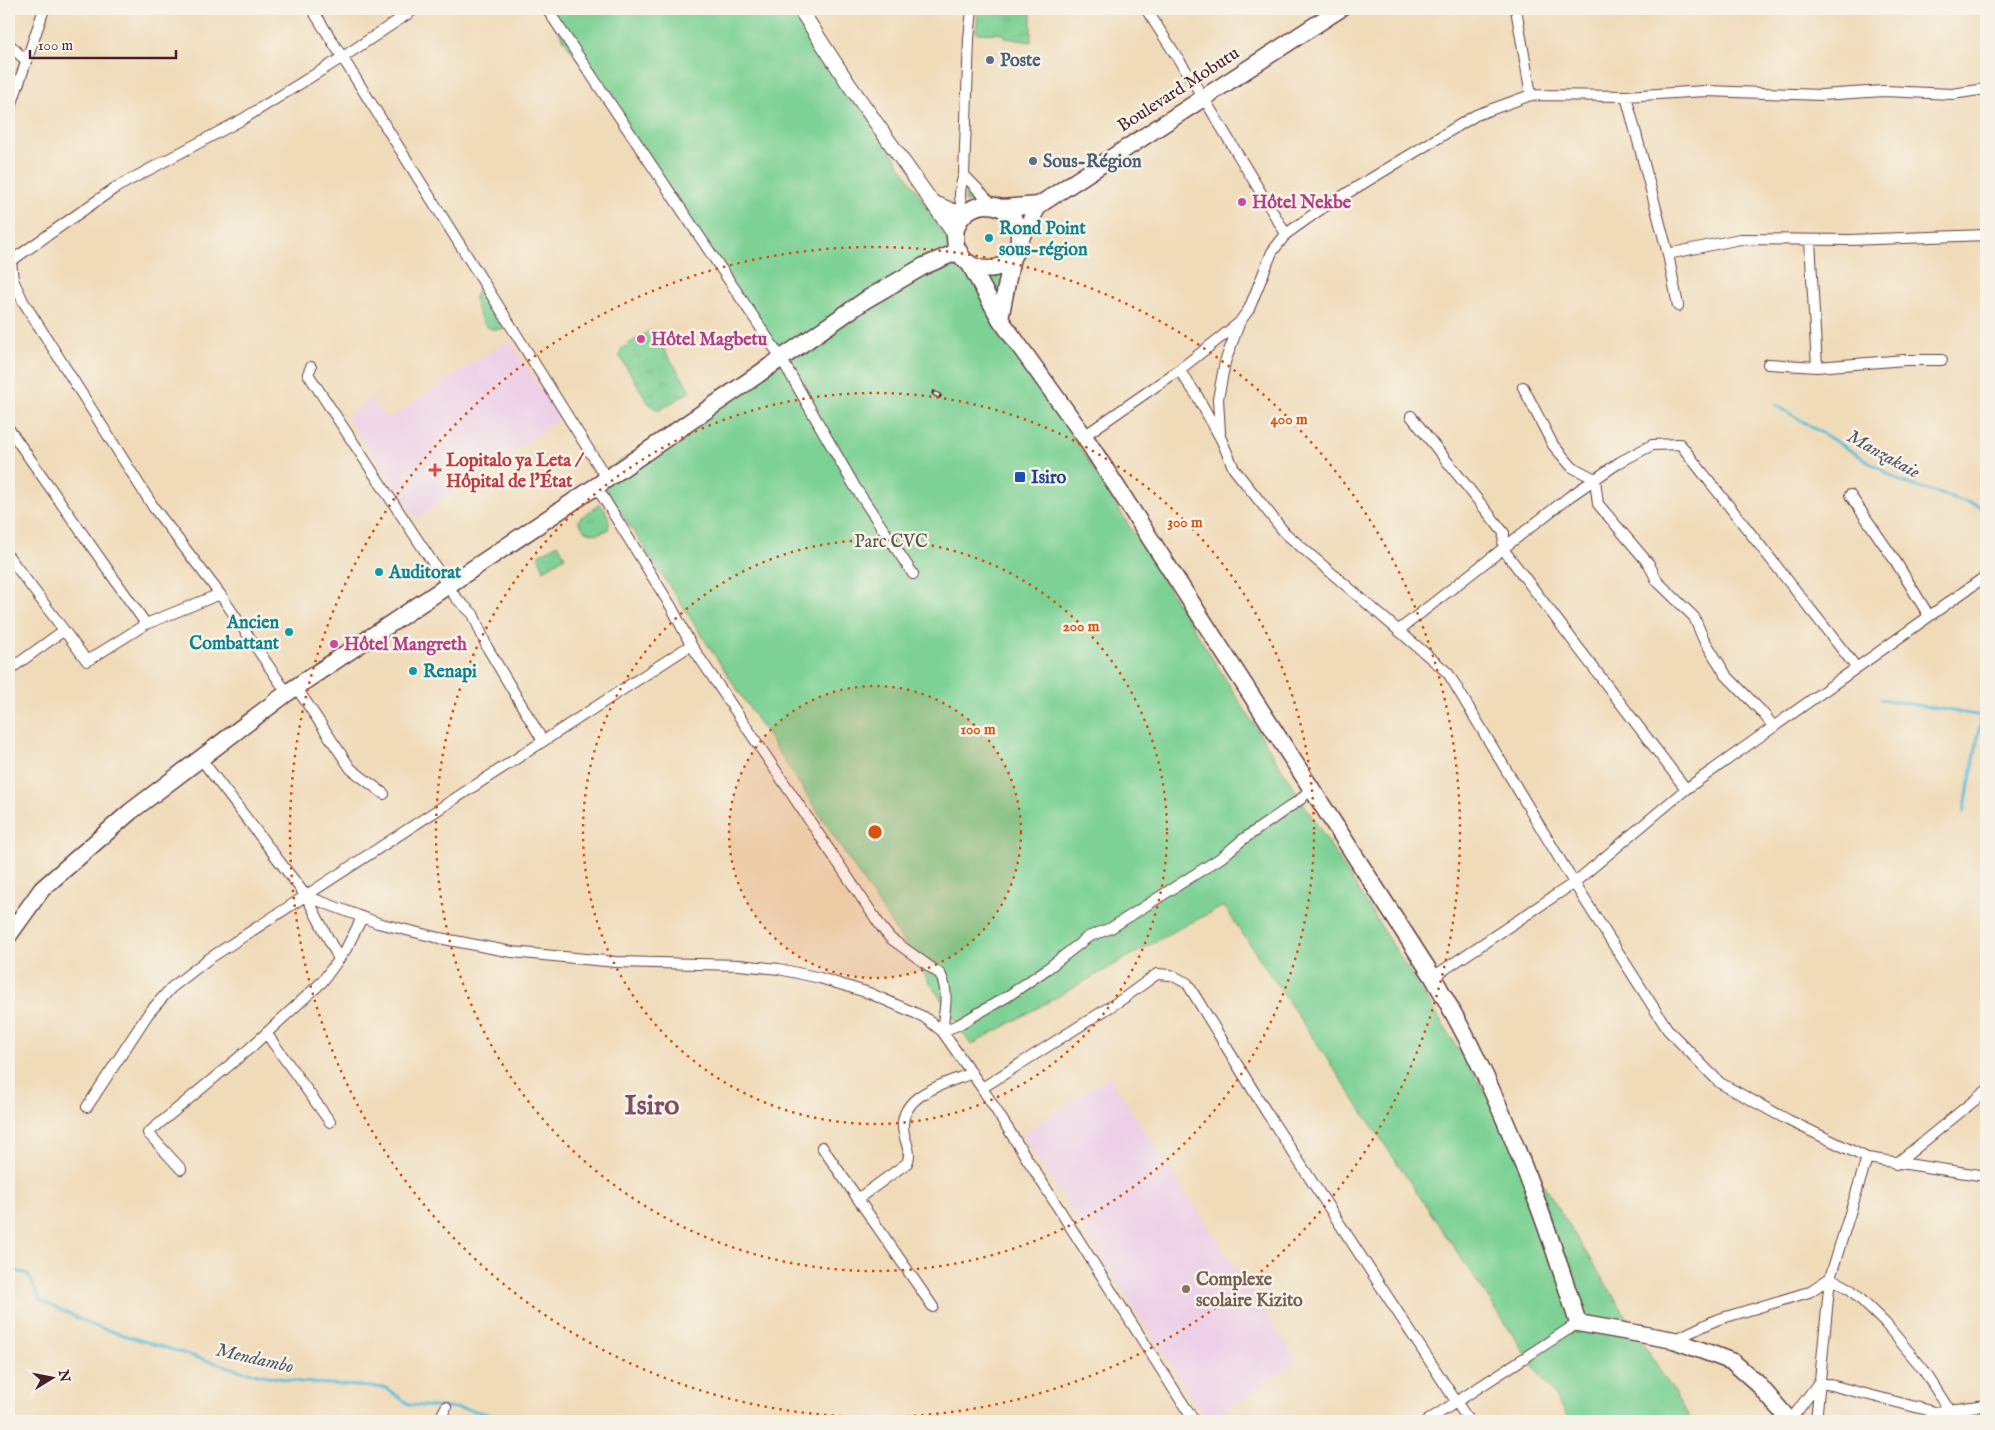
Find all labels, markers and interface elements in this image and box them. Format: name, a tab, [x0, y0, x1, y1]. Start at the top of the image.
scale bar	[30, 28, 176, 60]
text: 100 m	[38, 36, 74, 55]
street label: Boulevard Mobutu	[1114, 42, 1244, 138]
place label: Poste	[1000, 50, 1041, 73]
marker: Poste	[984, 54, 996, 66]
place label: Sous-Région	[1043, 151, 1142, 174]
marker: Sous-Région	[1027, 155, 1039, 167]
place label: Hôtel Nekbe	[1252, 192, 1352, 215]
marker: Hôtel Nekbe	[1236, 196, 1248, 208]
place label: Rond Point sous-région	[999, 218, 1088, 262]
marker: Rond Point sous-région	[983, 232, 995, 244]
place label: Hôtel Magbetu	[651, 329, 768, 352]
marker: Hôtel Magbetu	[635, 333, 647, 345]
text: 400 m	[1271, 410, 1308, 429]
water label: Manzakaie	[1842, 425, 1924, 485]
place label: Lopitalo ya Leta / Hôpital de l'État	[446, 450, 585, 494]
marker: Lopitalo ya Leta / Hôpital de l'État	[428, 463, 442, 477]
place label: Isiro	[1031, 467, 1066, 490]
marker: Isiro	[1013, 470, 1027, 484]
text: 300 m	[1167, 513, 1203, 532]
park label: Parc CVC	[854, 531, 928, 554]
place label: Auditorat	[388, 562, 462, 585]
marker: Auditorat	[373, 566, 385, 578]
place label: Ancien Combattant	[189, 612, 280, 656]
text: 200 m	[1063, 617, 1100, 636]
marker: Ancien Combattant	[283, 626, 295, 638]
place label: Hôtel Mangreth	[344, 634, 467, 657]
marker: Hôtel Mangreth	[328, 638, 340, 650]
place label: Renapi	[423, 661, 477, 684]
marker: Renapi	[407, 665, 419, 677]
text: 100 m	[960, 720, 996, 739]
centre of rings	[866, 823, 884, 841]
district label: Isiro	[625, 1089, 679, 1124]
place label: Complexe scolaire Kizito	[1196, 1269, 1303, 1313]
marker: Complexe scolaire Kizito	[1180, 1283, 1192, 1295]
water label: Mendambo	[213, 1338, 296, 1380]
north arrow	[28, 1352, 78, 1402]
text: N	[54, 1367, 74, 1383]

